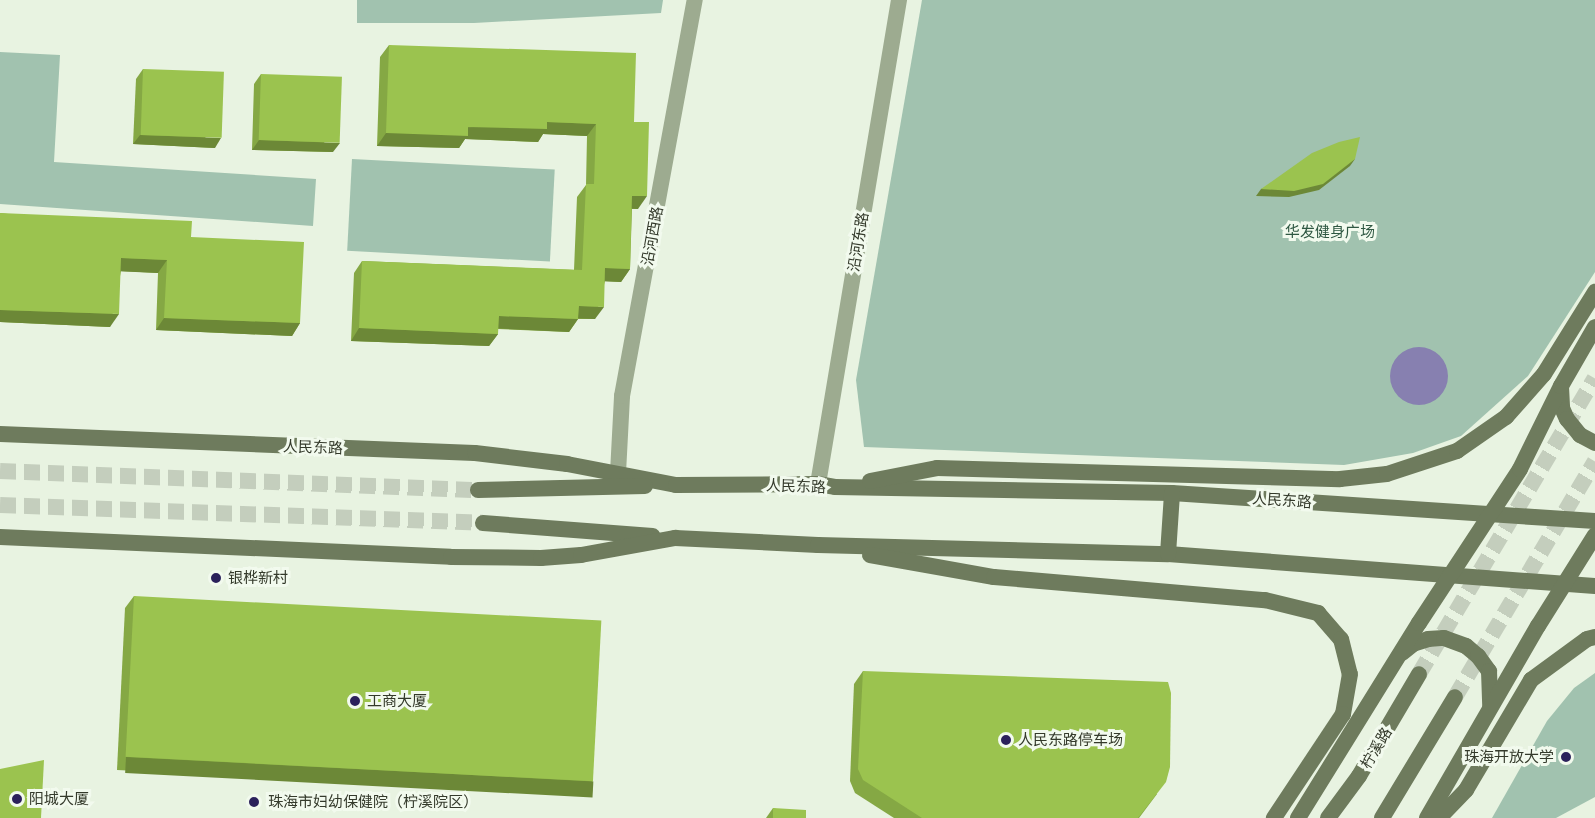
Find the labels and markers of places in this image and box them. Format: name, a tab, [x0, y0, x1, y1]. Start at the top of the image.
place label: 银桦新村	[228, 569, 288, 587]
marker: 银桦新村	[209, 571, 223, 585]
place label: 工商大厦	[367, 692, 427, 710]
marker: 工商大厦	[348, 694, 362, 708]
place label: 人民东路停车场	[1018, 731, 1123, 749]
marker: 人民东路停车场	[999, 733, 1013, 747]
place label: 珠海开放大学	[1464, 748, 1554, 766]
marker: 珠海开放大学	[1559, 750, 1573, 764]
place label: 阳城大厦	[29, 790, 89, 808]
marker: 阳城大厦	[10, 792, 24, 806]
marker: 珠海市妇幼保健院（柠溪院区）	[245, 793, 263, 811]
place label: 珠海市妇幼保健院（柠溪院区）	[268, 793, 478, 811]

